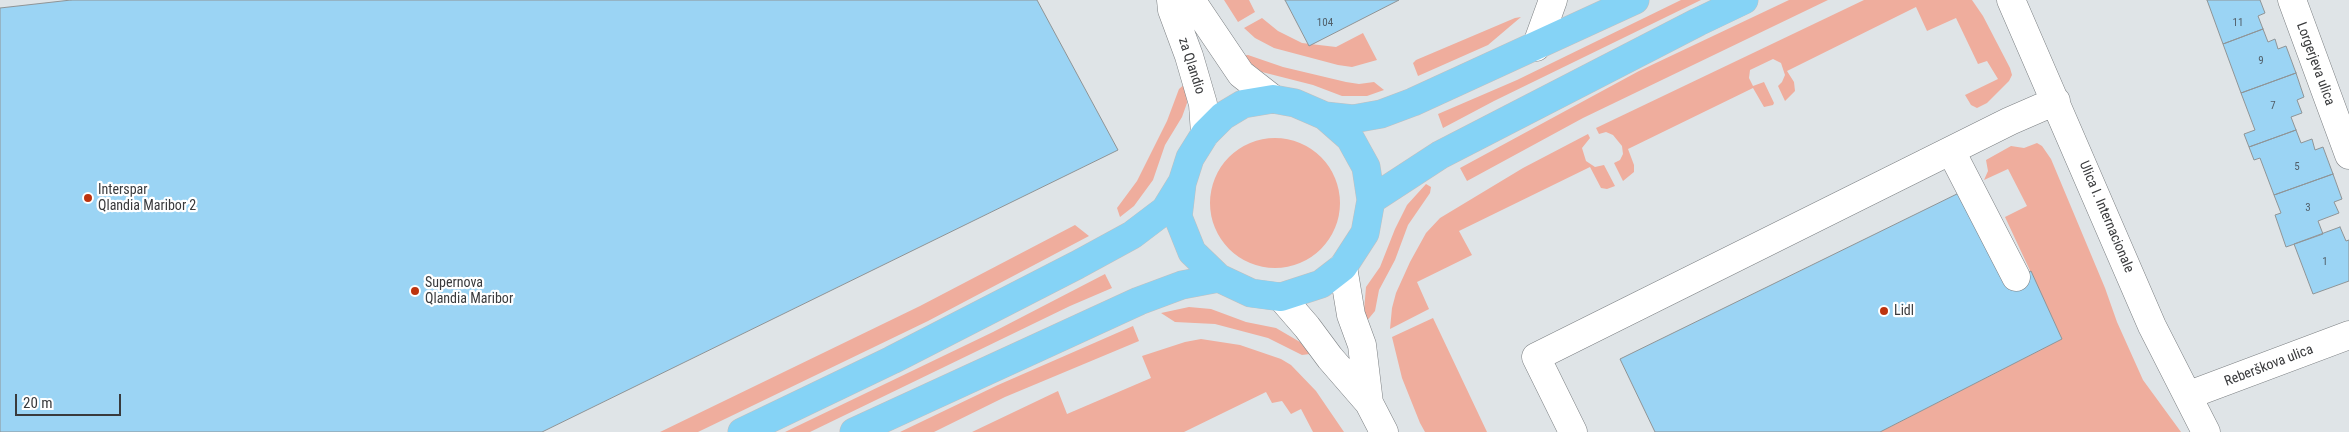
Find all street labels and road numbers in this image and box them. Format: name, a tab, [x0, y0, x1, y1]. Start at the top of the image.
street label: Lorgerjeva ulica	[2292, 20, 2338, 108]
street label: za Qlandio	[1174, 36, 1208, 96]
street label: Ulica I. Internacionale	[2075, 159, 2137, 275]
street label: Reberškova ulica	[2222, 341, 2316, 391]

